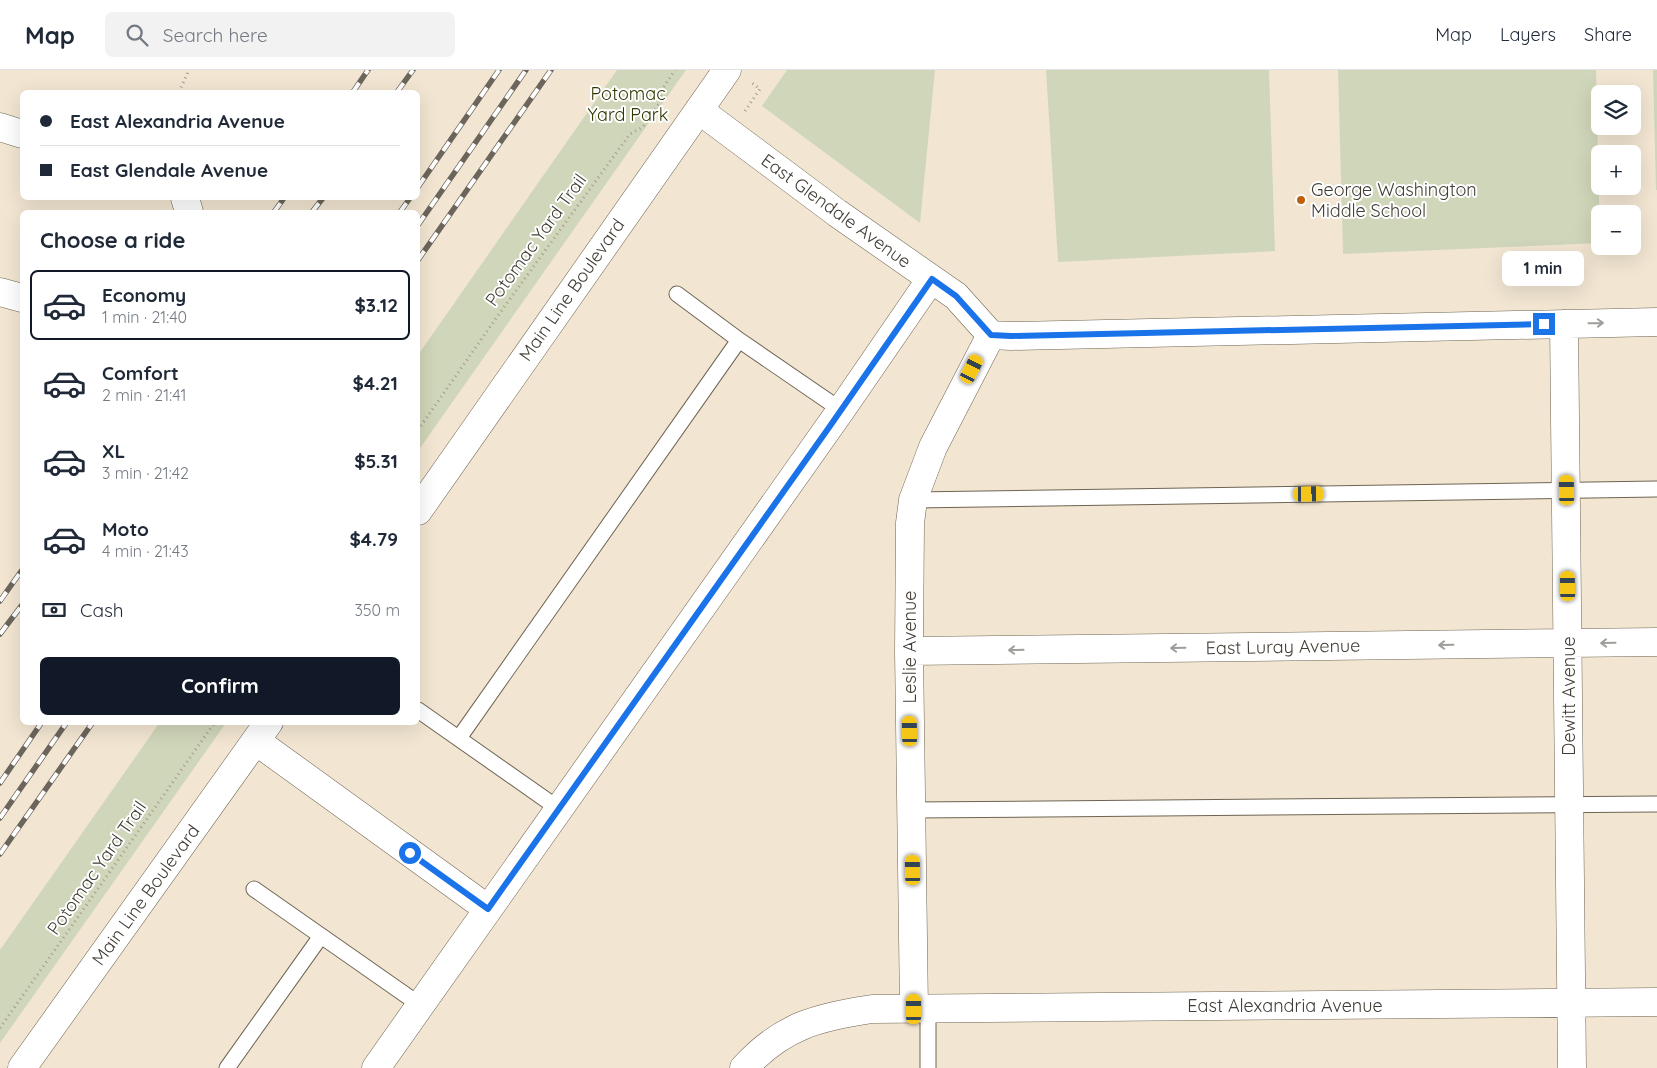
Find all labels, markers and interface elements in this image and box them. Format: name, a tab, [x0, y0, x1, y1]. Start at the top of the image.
search box	[105, 12, 455, 57]
text: Map	[25, 20, 75, 50]
icon: search	[123, 21, 151, 49]
text: Search here	[163, 23, 268, 47]
text: Map	[1435, 23, 1472, 46]
text: Layers	[1500, 23, 1556, 46]
text: Share	[1584, 23, 1632, 46]
park label: Potomac Yard Park	[588, 82, 668, 126]
map controls	[1591, 85, 1641, 255]
button: layers	[1591, 85, 1641, 135]
text: East Alexandria Avenue	[70, 109, 285, 133]
button: +	[1591, 145, 1641, 195]
street label: East Glendale Avenue	[757, 148, 916, 273]
text: East Glendale Avenue	[70, 158, 268, 182]
street label: Potomac Yard Trail	[480, 169, 591, 310]
place label: George Washington Middle School	[1311, 178, 1477, 222]
marker: George Washington Middle School	[1295, 194, 1307, 206]
button: −	[1591, 205, 1641, 255]
street label: Main Line Boulevard	[514, 214, 629, 365]
text: Choose a ride	[40, 226, 185, 254]
callout: 1 min	[1503, 252, 1585, 286]
text: 1 min	[1524, 258, 1562, 278]
icon: car	[42, 283, 87, 328]
text: Economy	[102, 283, 186, 307]
text: $3.12	[354, 293, 398, 317]
text: 1 min · 21:40	[102, 307, 187, 327]
route end	[1533, 313, 1555, 335]
one-way arrow	[1588, 318, 1604, 328]
car	[958, 352, 985, 386]
icon: car	[42, 361, 87, 406]
text: Comfort	[102, 361, 179, 385]
text: $4.21	[353, 371, 398, 395]
text: 2 min · 21:41	[102, 385, 186, 405]
icon: car	[42, 439, 87, 484]
text: XL	[102, 439, 125, 463]
text: $5.31	[354, 449, 398, 473]
text: 3 min · 21:42	[102, 463, 189, 483]
car	[1559, 475, 1574, 505]
car	[1293, 486, 1324, 502]
icon: car	[42, 517, 87, 562]
text: Moto	[102, 517, 149, 541]
text: $4.79	[350, 527, 398, 551]
text: 4 min · 21:43	[102, 541, 189, 561]
car	[1560, 571, 1575, 601]
street label: Leslie Avenue	[898, 591, 921, 703]
icon: cash	[40, 596, 68, 624]
text: Cash	[80, 598, 124, 622]
text: 350 m	[354, 600, 400, 620]
street label: East Luray Avenue	[1205, 634, 1361, 659]
street label: Dewitt Avenue	[1557, 636, 1580, 756]
one-way arrow	[1601, 638, 1617, 648]
one-way arrow	[1438, 640, 1454, 650]
one-way arrow	[1171, 643, 1187, 653]
one-way arrow	[1008, 645, 1024, 655]
button: Confirm	[40, 657, 400, 715]
car	[902, 716, 917, 746]
street label: Potomac Yard Trail	[42, 796, 151, 939]
street label: Main Line Boulevard	[87, 820, 204, 970]
route start	[399, 842, 421, 864]
car	[905, 855, 920, 885]
car	[906, 994, 921, 1024]
street label: East Alexandria Avenue	[1187, 994, 1383, 1017]

